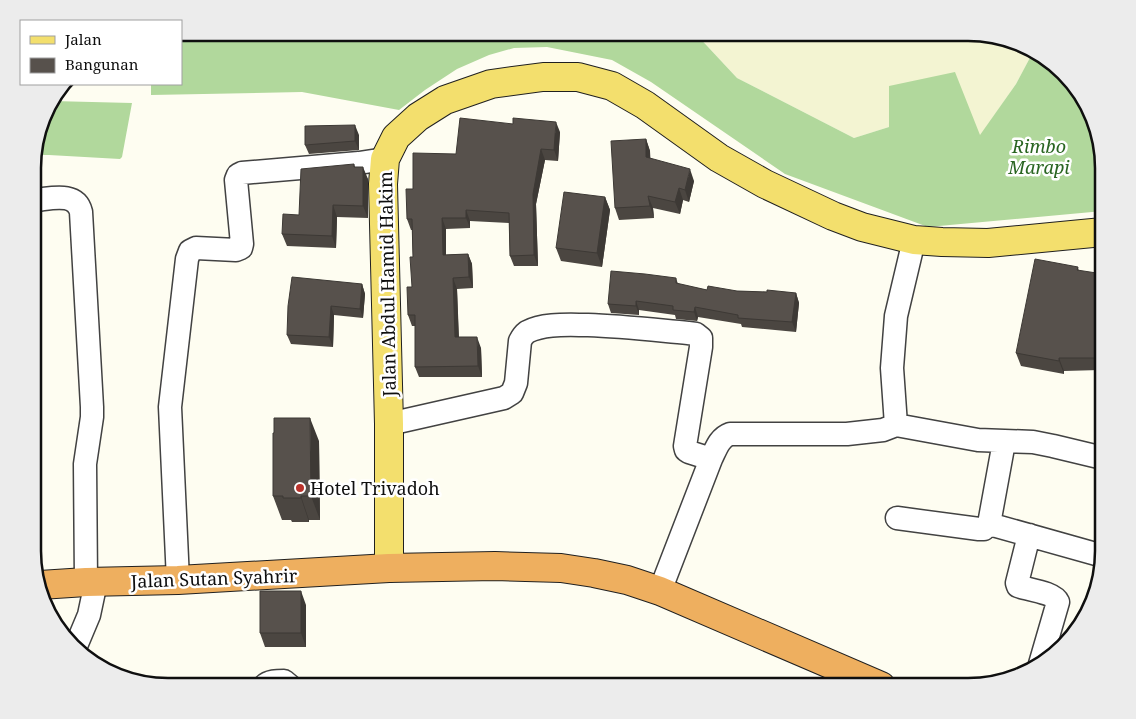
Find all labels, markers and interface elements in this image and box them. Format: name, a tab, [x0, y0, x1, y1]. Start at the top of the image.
legend	[20, 20, 182, 85]
text: Jalan	[64, 29, 102, 49]
text: Bangunan	[65, 54, 139, 74]
park label: Rimbo Marapi	[1007, 134, 1070, 179]
street label: Jalan Abdul Hamid Hakim	[373, 171, 401, 398]
place label: Hotel Trivadoh	[310, 476, 440, 500]
marker: Hotel Trivadoh	[294, 482, 306, 494]
street label: Jalan Sutan Syahrir	[129, 563, 298, 593]

